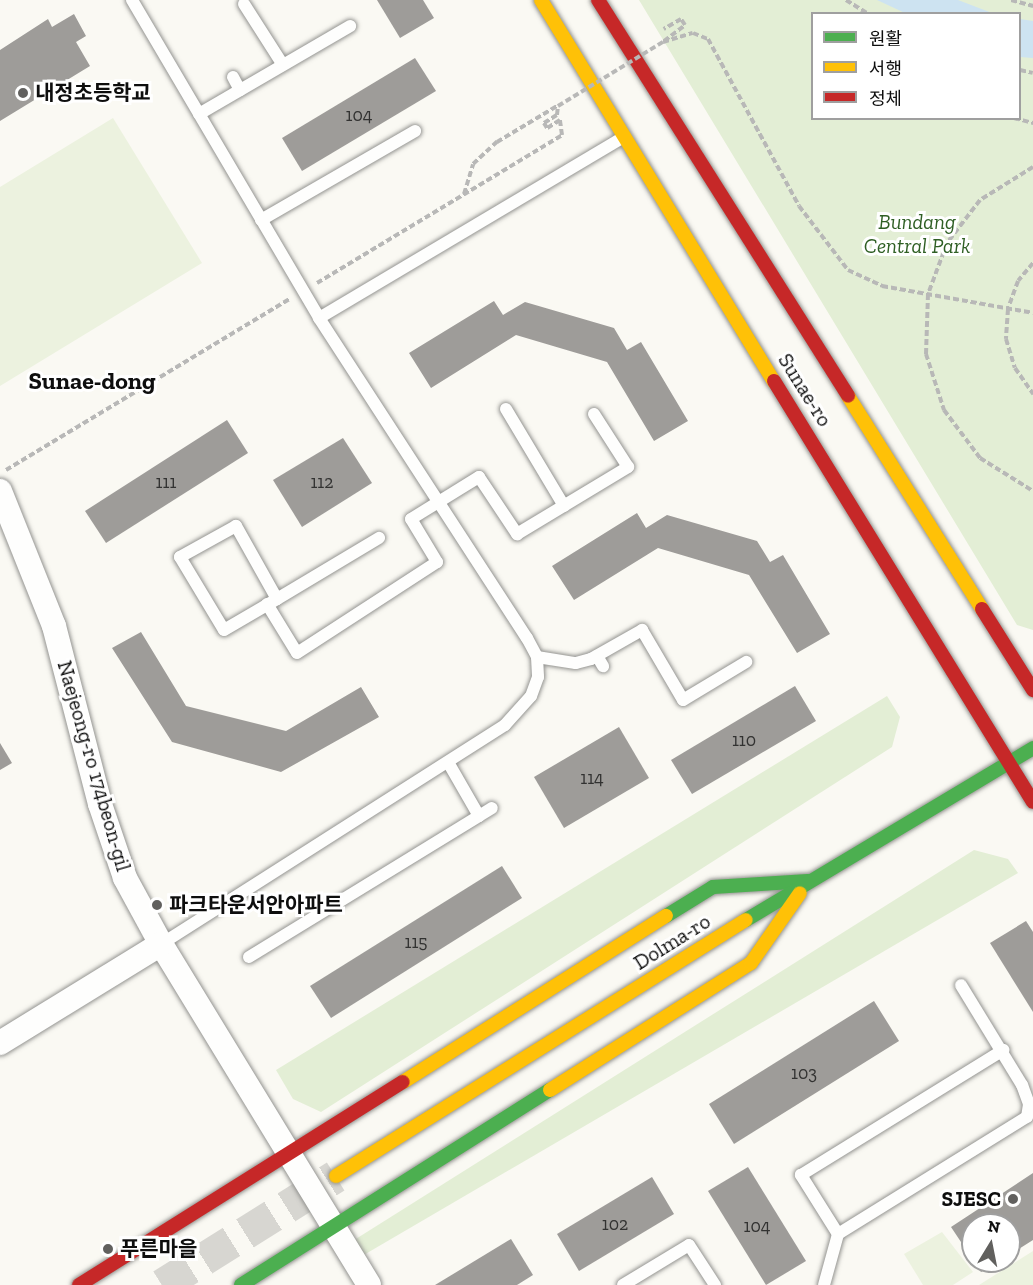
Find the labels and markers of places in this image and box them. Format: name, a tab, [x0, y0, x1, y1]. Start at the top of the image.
place label: 내정초등학교	[35, 80, 151, 106]
marker: 내정초등학교	[16, 86, 30, 100]
place label: 파크타운서안아파트	[169, 892, 343, 918]
marker: 파크타운서안아파트	[150, 898, 164, 912]
place label: SJESC	[941, 1186, 1001, 1212]
marker: SJESC	[1006, 1192, 1020, 1206]
place label: 푸른마을	[120, 1236, 197, 1262]
marker: 푸른마을	[101, 1242, 115, 1256]

